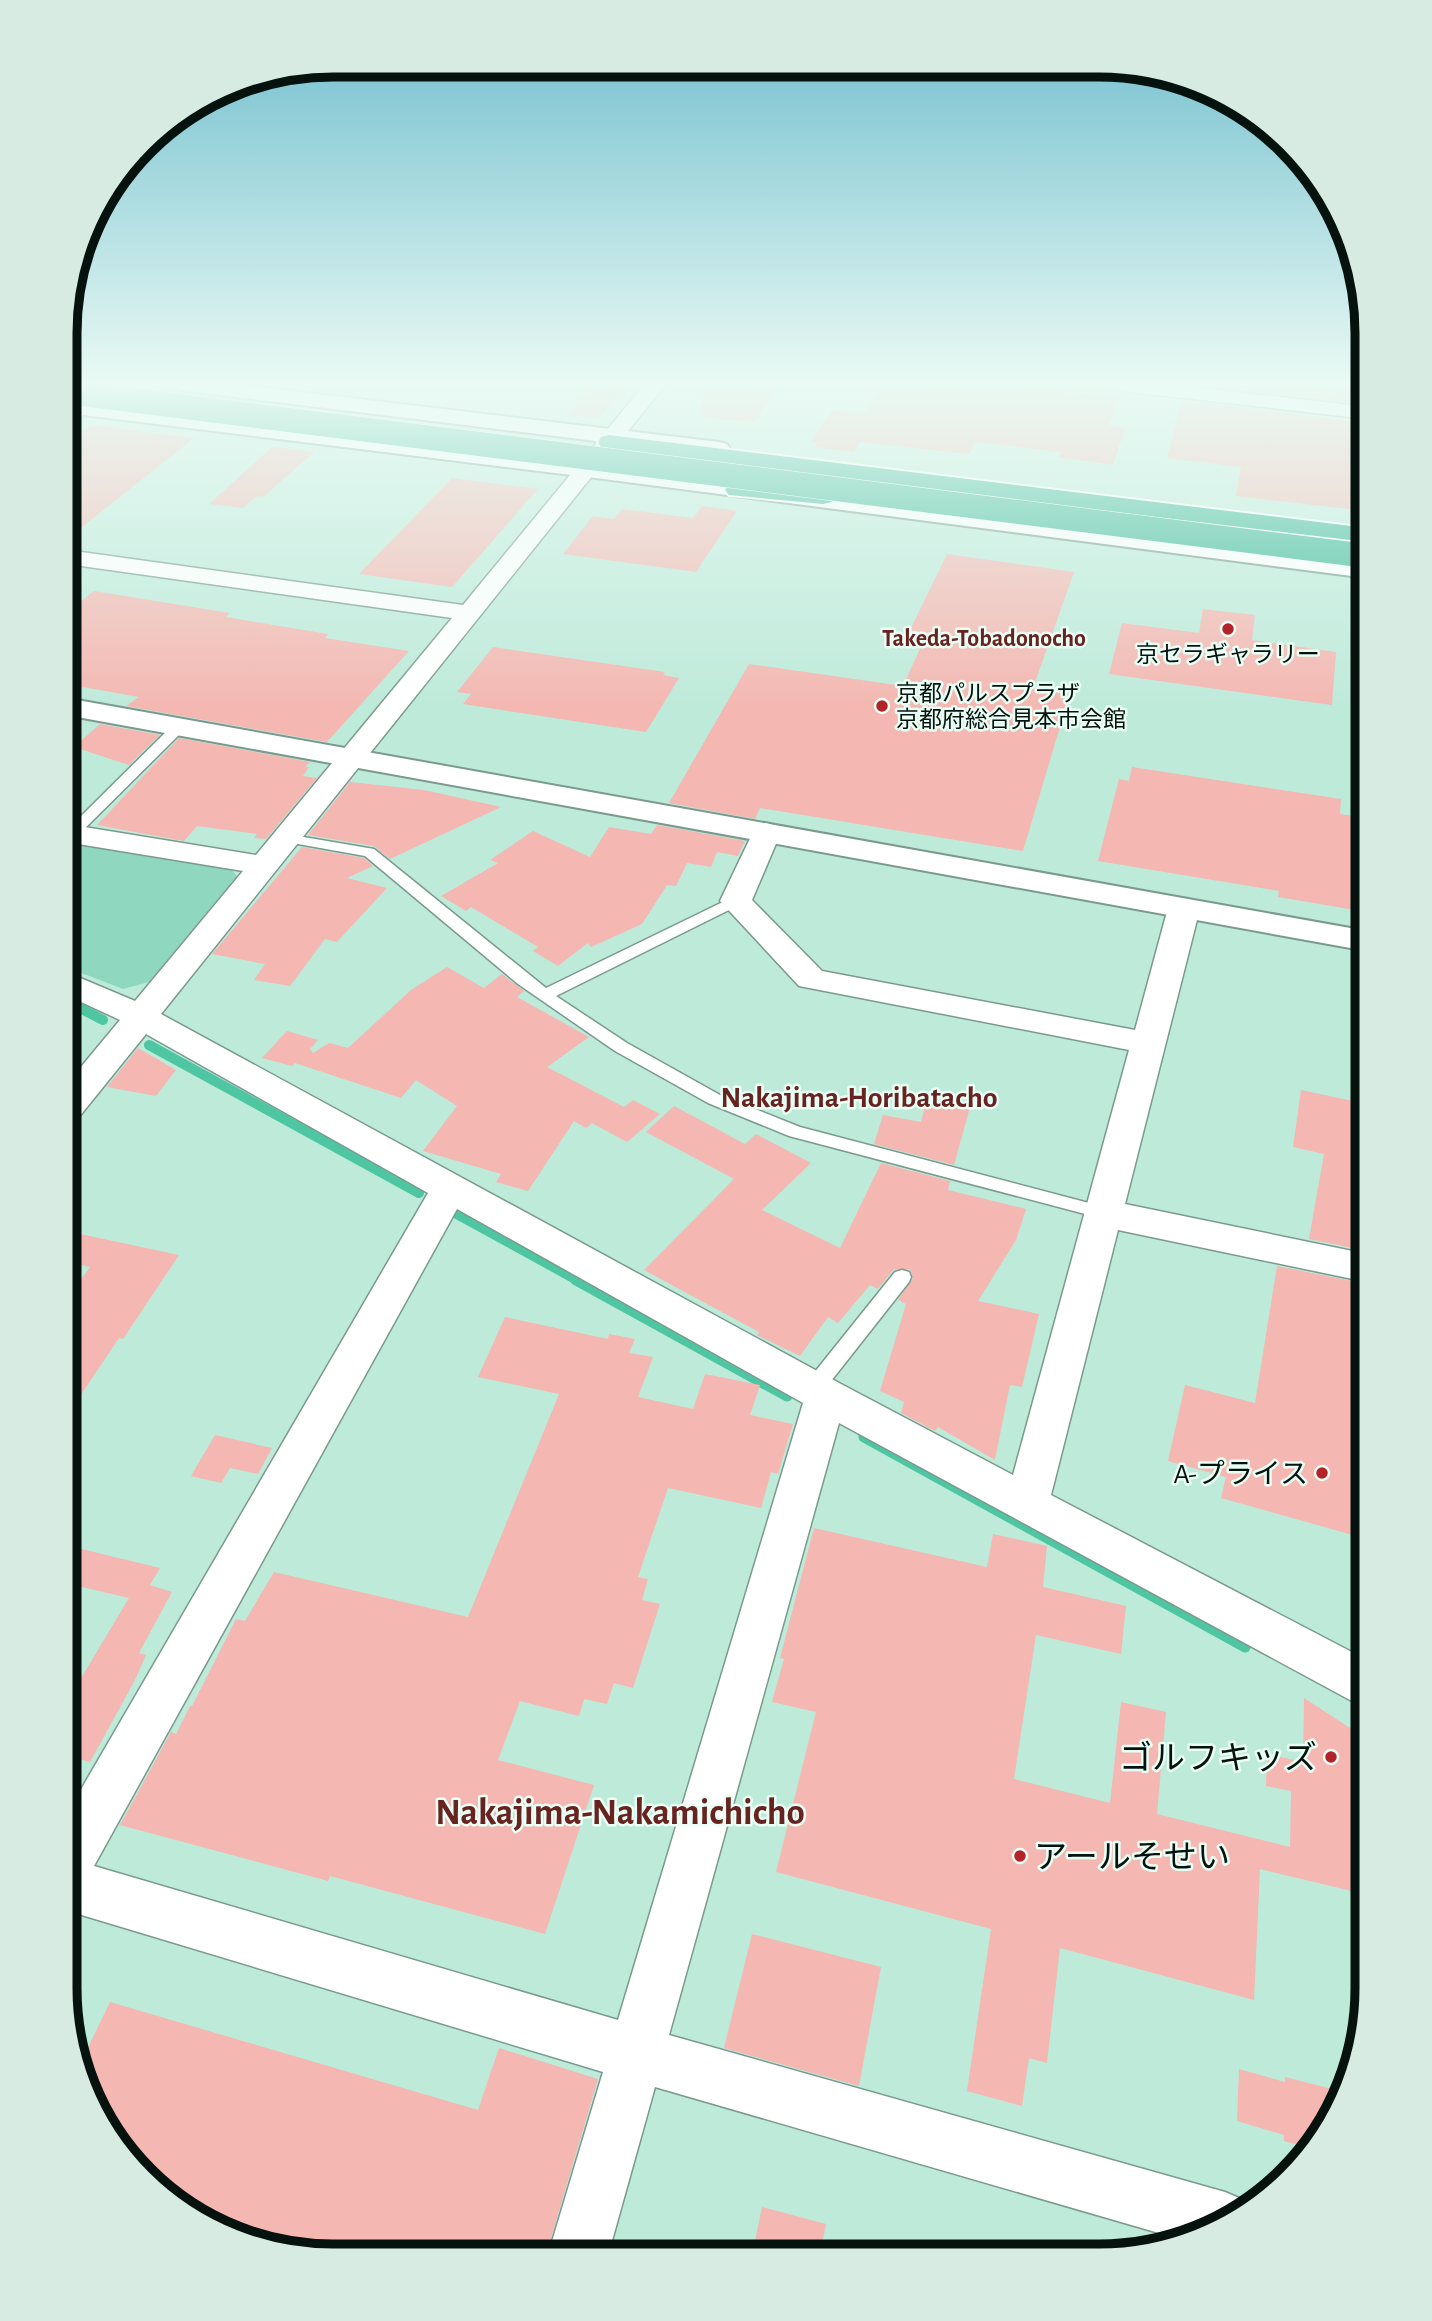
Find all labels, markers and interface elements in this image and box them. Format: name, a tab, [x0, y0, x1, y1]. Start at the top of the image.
marker: 京セラギャラリー	[1220, 621, 1236, 637]
district label: Takeda-Tobadonocho	[882, 627, 1086, 651]
place label: 京セラギャラリー	[1136, 642, 1320, 667]
place label: 京都パルスプラザ 京都府総合見本市会館	[896, 681, 1126, 732]
marker: 京都パルスプラザ 京都府総合見本市会館	[874, 698, 890, 714]
district label: Nakajima-Horibatacho	[721, 1083, 997, 1113]
place label: A-プライス	[1173, 1459, 1308, 1489]
marker: A-プライス	[1314, 1465, 1330, 1481]
place label: ゴルフキッズ	[1119, 1740, 1317, 1776]
marker: ゴルフキッズ	[1323, 1749, 1339, 1765]
district label: Nakajima-Nakamichicho	[435, 1794, 805, 1832]
place label: アールそせい	[1034, 1842, 1230, 1875]
marker: アールそせい	[1012, 1848, 1028, 1864]

